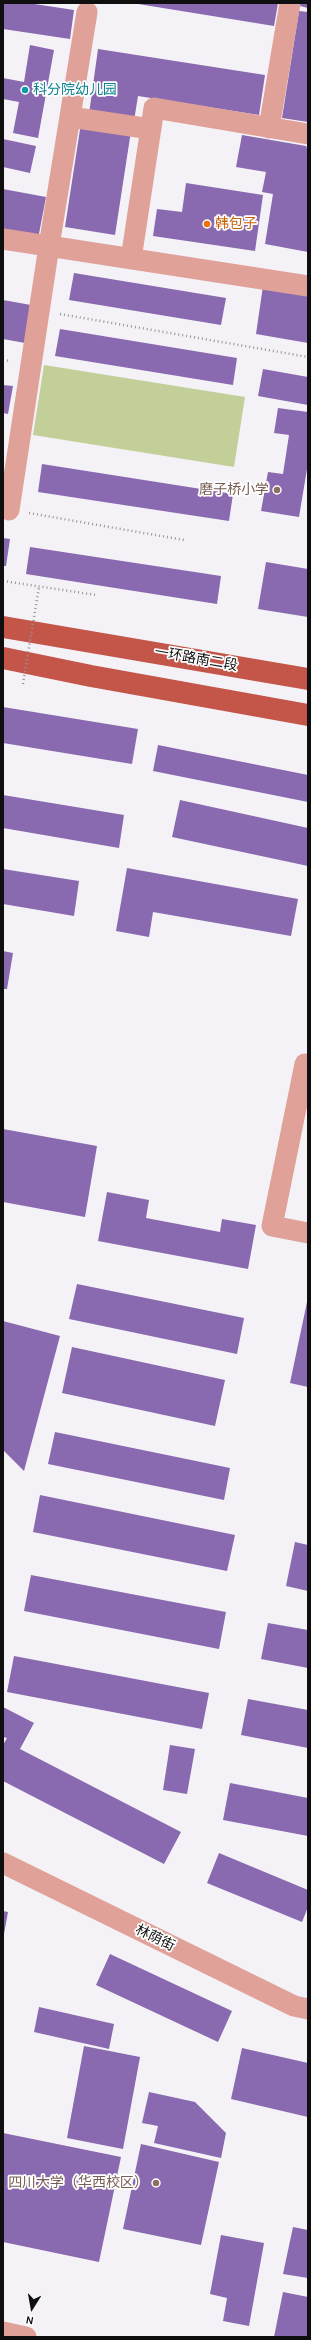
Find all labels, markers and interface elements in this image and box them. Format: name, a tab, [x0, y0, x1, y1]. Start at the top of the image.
place label: 科分院幼儿园	[33, 82, 117, 98]
marker: 科分院幼儿园	[20, 85, 30, 95]
place label: 韩包子	[215, 216, 257, 232]
marker: 韩包子	[202, 219, 212, 229]
place label: 磨子桥小学	[199, 482, 269, 498]
marker: 磨子桥小学	[272, 485, 282, 495]
street label: 一环路南二段	[153, 643, 239, 675]
street label: 林荫街	[132, 1921, 178, 1955]
place label: 四川大学（华西校区）	[8, 2175, 148, 2191]
marker: 四川大学（华西校区）	[151, 2178, 161, 2188]
north arrow	[12, 2288, 52, 2328]
text: N	[25, 2313, 35, 2327]

